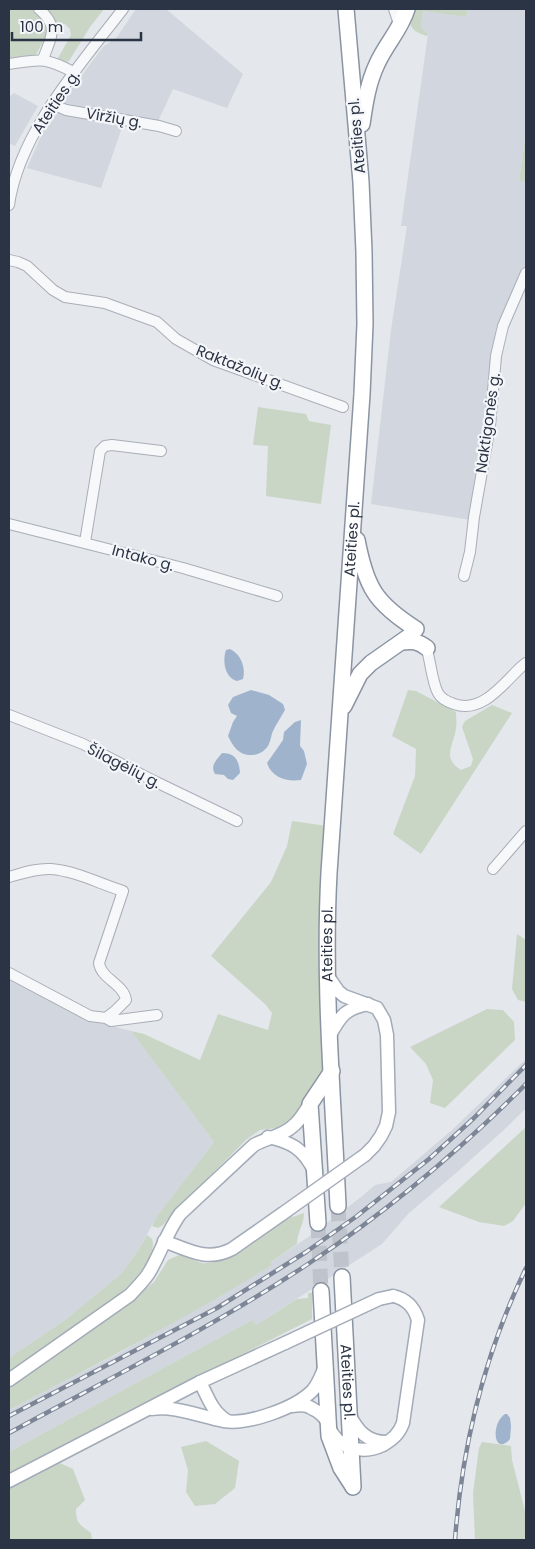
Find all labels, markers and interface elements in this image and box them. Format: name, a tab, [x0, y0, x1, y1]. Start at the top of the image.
scale bar	[12, 10, 141, 42]
text: 100 m	[20, 16, 63, 37]
street label: Ateities g.	[27, 66, 84, 137]
street label: Ateities pl.	[343, 97, 370, 175]
street label: Viržių g.	[84, 102, 144, 133]
street label: Raktažolių g.	[193, 339, 287, 394]
street label: Naktigonės g.	[470, 371, 505, 475]
street label: Ateities pl.	[338, 500, 365, 578]
street label: Intako g.	[110, 539, 177, 576]
street label: Šilagėlių g.	[84, 738, 165, 793]
street label: Ateities pl.	[316, 906, 338, 982]
street label: Ateities pl.	[336, 1343, 360, 1420]

